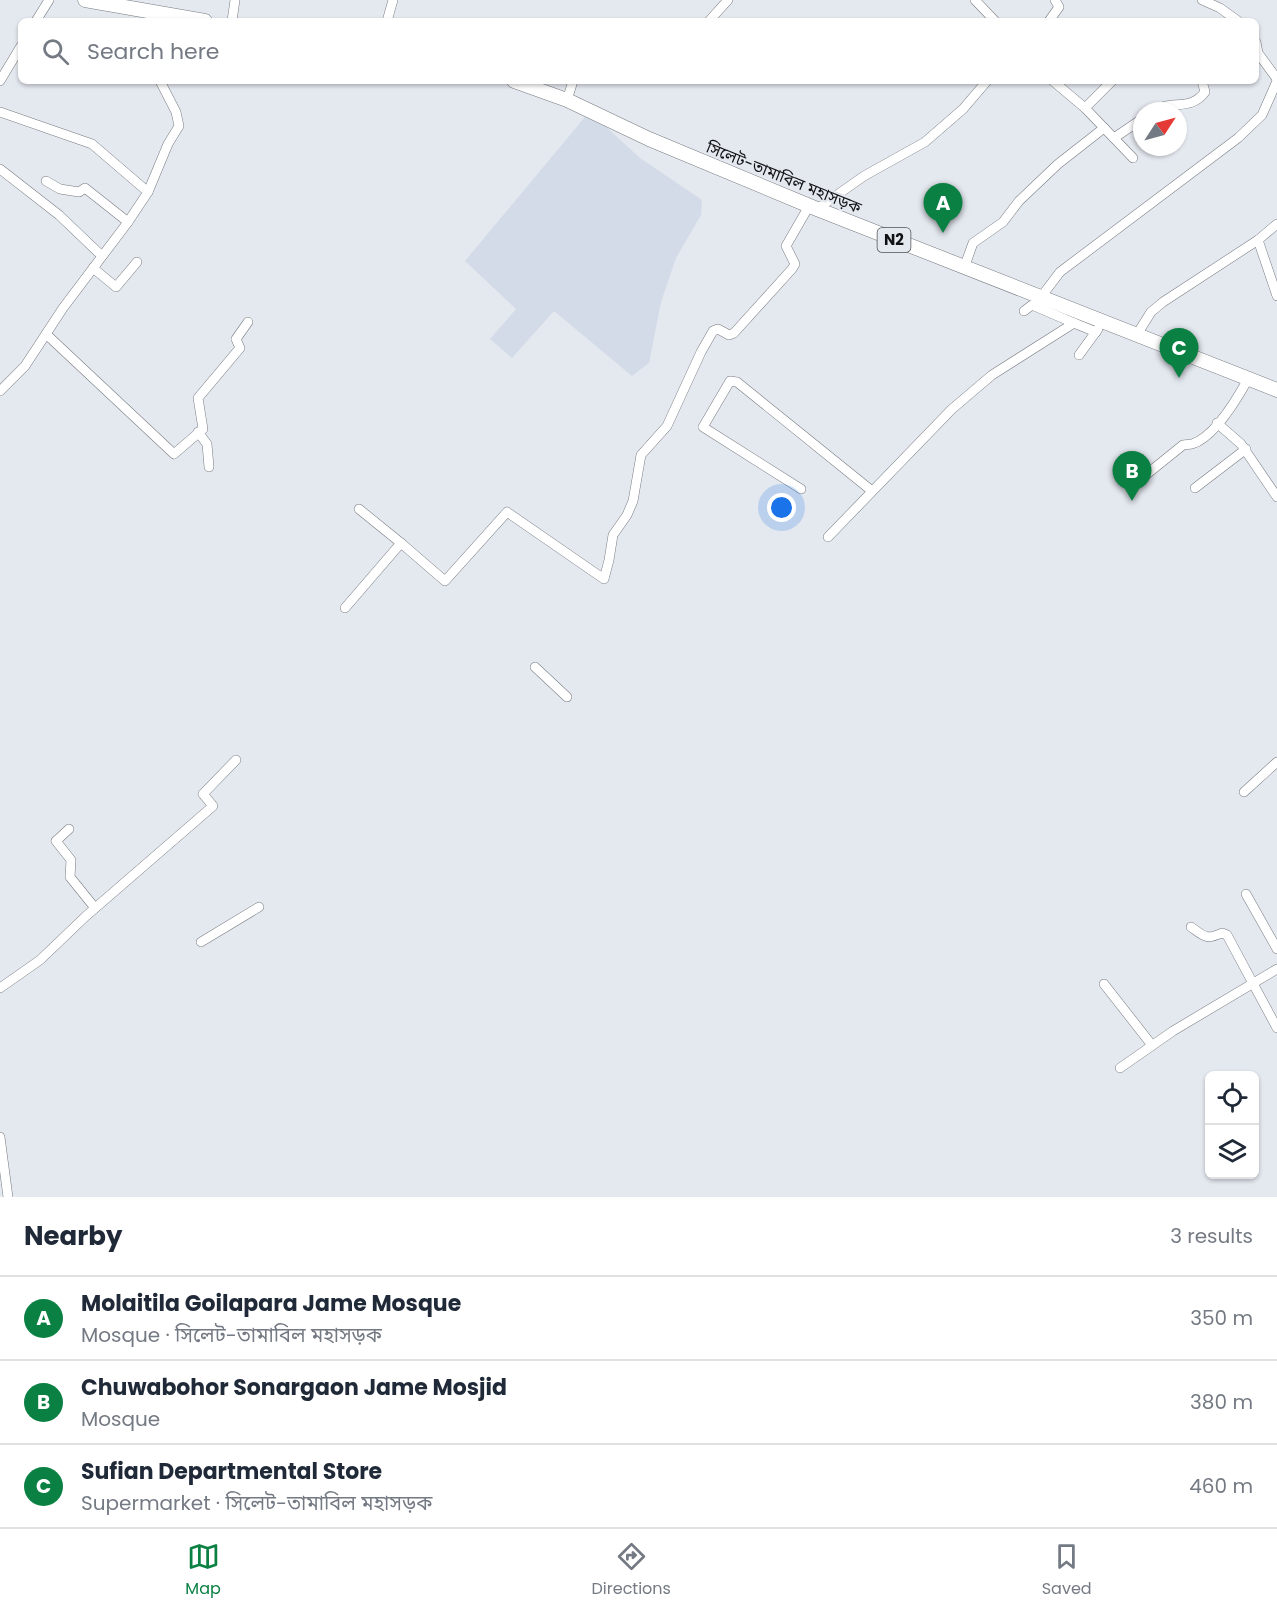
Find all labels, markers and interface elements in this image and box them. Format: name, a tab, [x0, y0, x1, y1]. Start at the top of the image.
search box	[18, 18, 1259, 84]
icon: search	[39, 35, 72, 68]
text: Search here	[87, 36, 220, 67]
north arrow	[1133, 102, 1187, 156]
street label: সিলেট-তামাবিল মহাসড়ক	[702, 135, 866, 220]
pin: A	[924, 184, 962, 233]
road number: N2	[878, 228, 910, 252]
pin: C	[1160, 328, 1198, 378]
pin: B	[1112, 452, 1152, 501]
your location	[767, 493, 796, 522]
map controls	[1205, 1071, 1259, 1179]
button: locate	[1205, 1071, 1259, 1125]
button: layers	[1205, 1125, 1259, 1179]
text: Nearby	[24, 1218, 122, 1254]
text: 3 results	[1170, 1222, 1253, 1250]
text: Molaitila Goilapara Jame Mosque	[81, 1288, 461, 1319]
text: A	[36, 1304, 51, 1332]
text: 350 m	[1190, 1304, 1253, 1332]
text: Mosque · সিলেট-তামাবিল মহাসড়ক	[81, 1321, 382, 1349]
text: Chuwabohor Sonargaon Jame Mosjid	[81, 1372, 507, 1403]
text: B	[37, 1388, 50, 1416]
text: 380 m	[1190, 1388, 1253, 1416]
text: Mosque	[81, 1405, 160, 1433]
text: Sufian Departmental Store	[81, 1456, 382, 1487]
text: C	[36, 1472, 51, 1500]
text: 460 m	[1189, 1472, 1253, 1500]
text: Supermarket · সিলেট-তামাবিল মহাসড়ক	[81, 1489, 432, 1517]
tab: Map	[185, 1540, 221, 1601]
tab: Directions	[592, 1540, 671, 1601]
tab: Saved	[1042, 1540, 1092, 1601]

